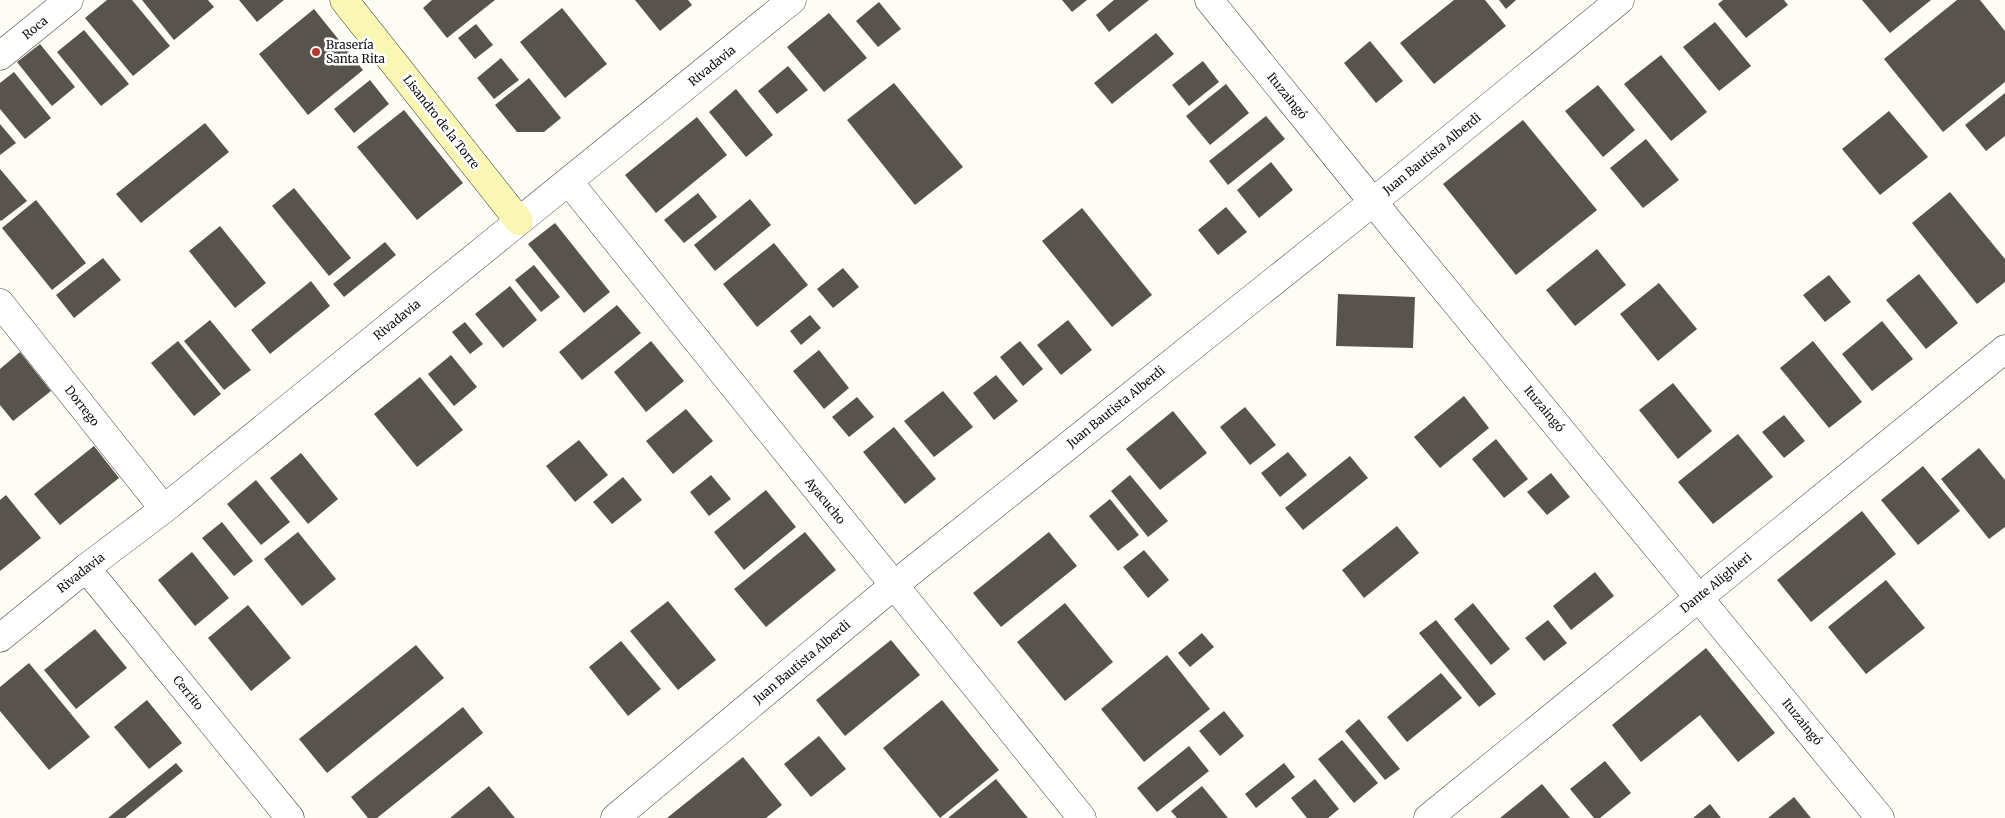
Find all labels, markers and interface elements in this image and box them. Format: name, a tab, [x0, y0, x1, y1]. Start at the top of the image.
street label: Roca	[19, 13, 51, 42]
place label: Brasería Santa Rita	[326, 37, 385, 66]
street label: Rivadavia	[685, 42, 739, 89]
marker: Brasería Santa Rita	[310, 46, 322, 58]
street label: Ituzaingó	[1264, 69, 1311, 122]
street label: Lisandro de la Torre	[400, 72, 483, 172]
street label: Juan Bautista Alberdi	[1379, 109, 1484, 198]
street label: Rivadavia	[370, 296, 424, 343]
street label: Juan Bautista Alberdi	[1063, 362, 1168, 451]
street label: Dorrego	[62, 382, 103, 429]
street label: Ituzaingó	[1521, 383, 1568, 435]
street label: Ayacucho	[802, 474, 849, 527]
street label: Rivadavia	[54, 549, 108, 596]
street label: Dante Alighieri	[1677, 549, 1754, 616]
street label: Juan Bautista Alberdi	[750, 617, 853, 707]
street label: Cerrito	[170, 672, 207, 713]
street label: Ituzaingó	[1779, 695, 1826, 748]

